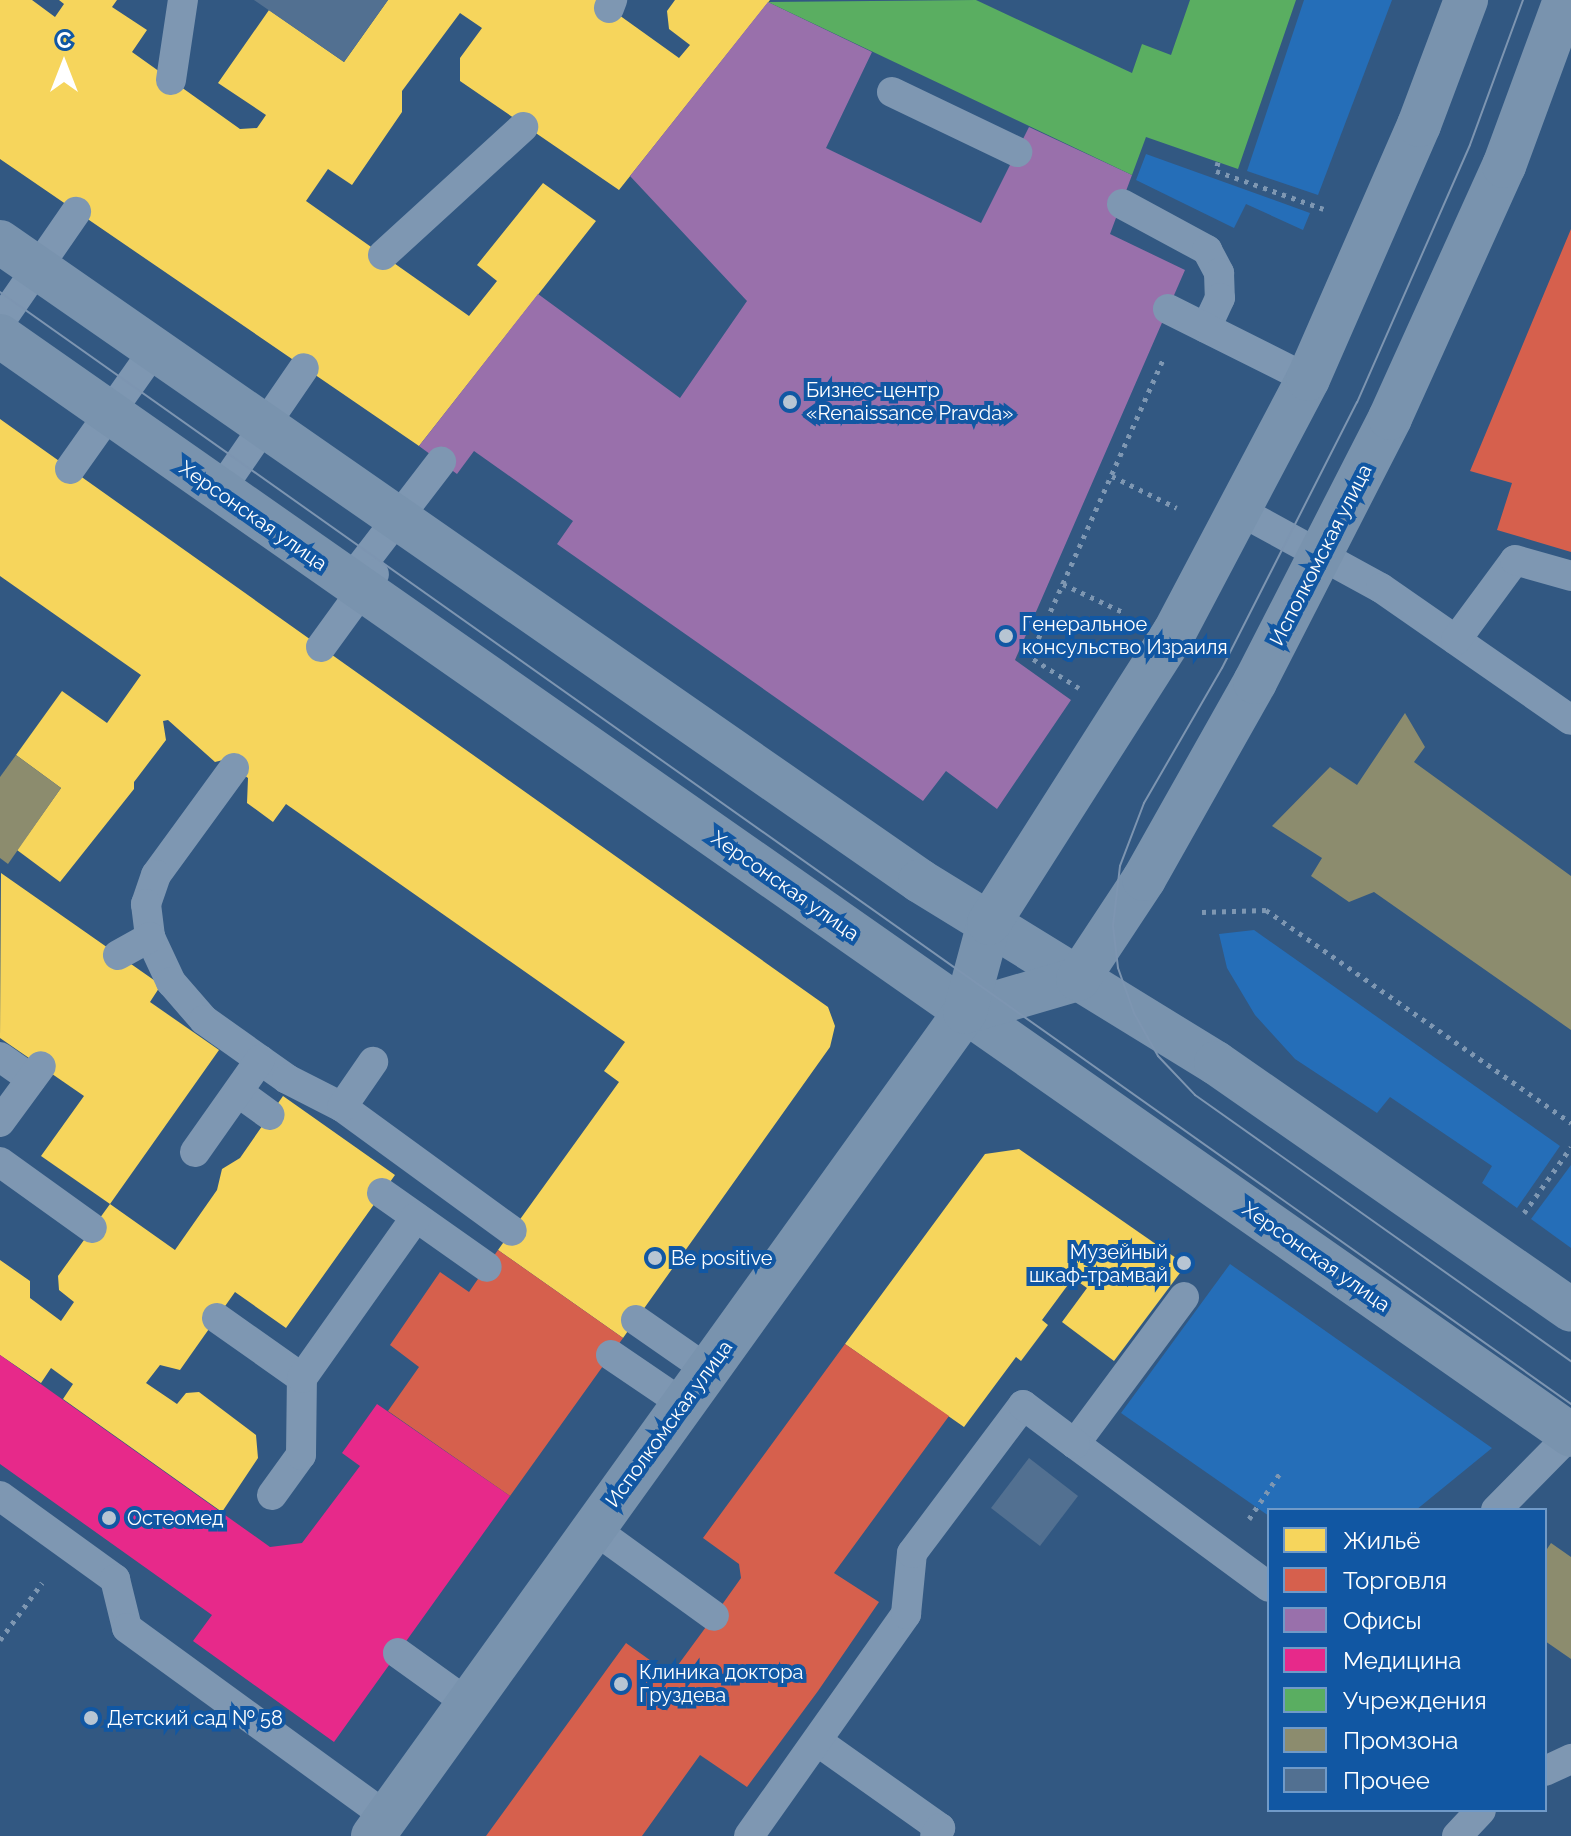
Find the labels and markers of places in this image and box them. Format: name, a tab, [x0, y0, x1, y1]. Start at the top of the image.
place label: Бизнес-центр «Renaissance Pravda»	[806, 378, 1014, 425]
marker: Бизнес-центр «Renaissance Pravda»	[781, 393, 799, 411]
place label: Генеральное консульство Израиля	[1022, 612, 1228, 659]
marker: Генеральное консульство Израиля	[997, 627, 1015, 645]
place label: Музейный шкаф-трамвай	[1029, 1240, 1168, 1287]
place label: Be positive	[671, 1246, 773, 1270]
marker: Be positive	[646, 1249, 664, 1267]
marker: Музейный шкаф-трамвай	[1175, 1254, 1193, 1272]
place label: Остеомед	[127, 1506, 224, 1530]
marker: Остеомед	[98, 1507, 120, 1529]
place label: Клиника доктора Груздева	[639, 1660, 803, 1707]
marker: Клиника доктора Груздева	[610, 1673, 632, 1695]
place label: Детский сад № 58	[107, 1706, 283, 1730]
marker: Детский сад № 58	[82, 1709, 100, 1727]

